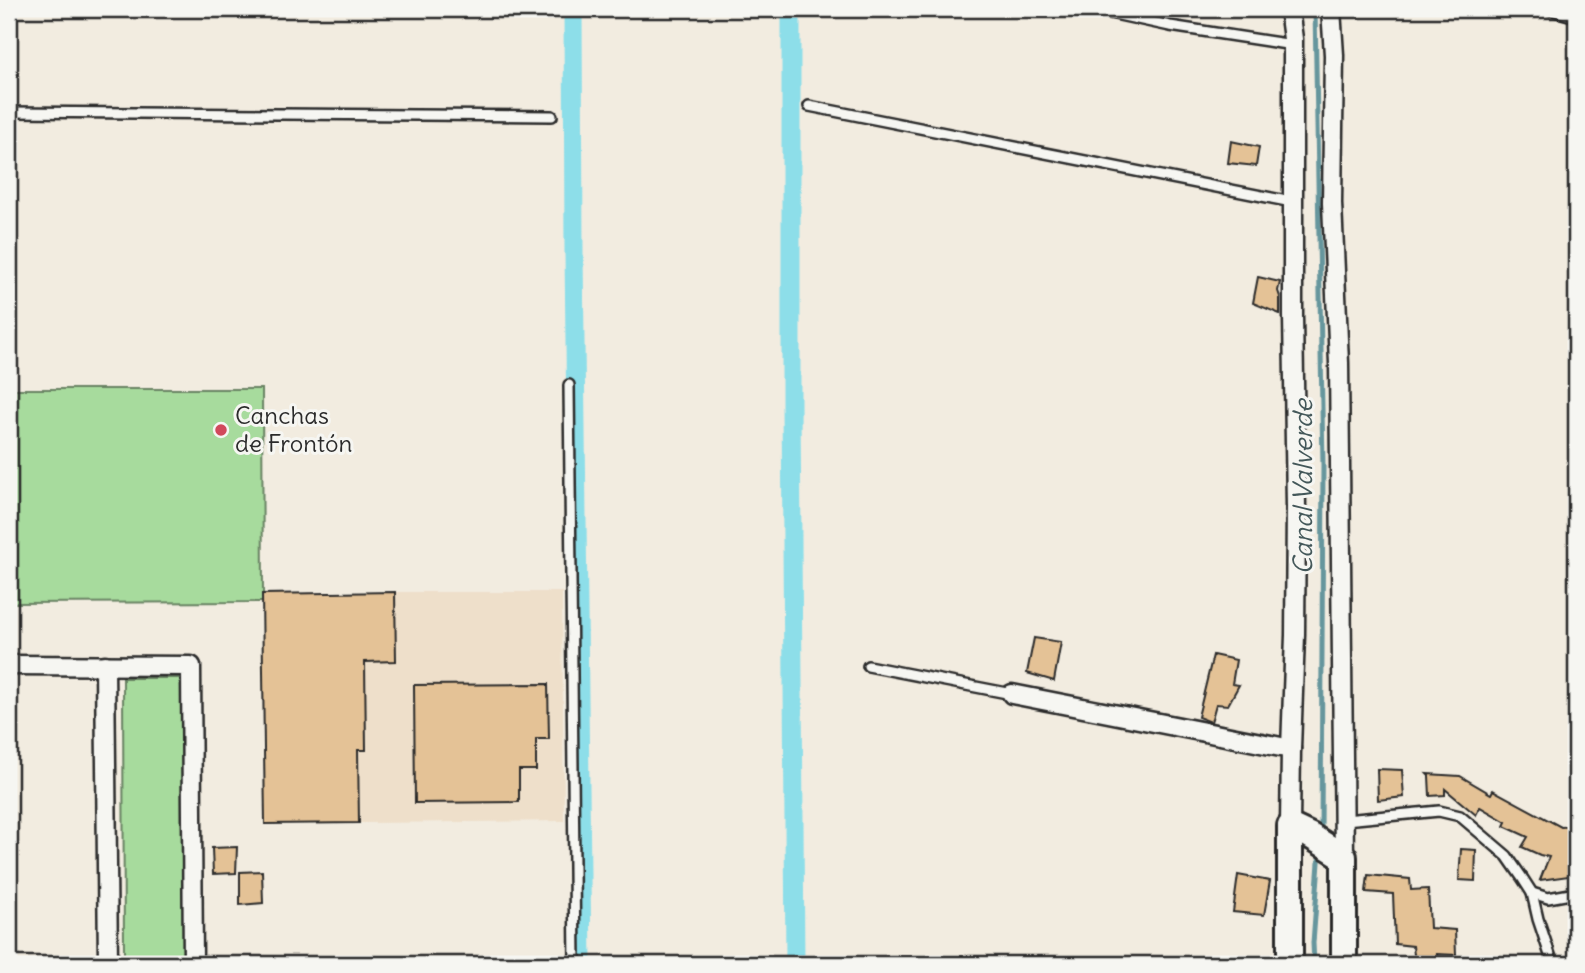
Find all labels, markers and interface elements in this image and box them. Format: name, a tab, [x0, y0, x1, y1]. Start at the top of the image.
water label: Canal Valverde	[1286, 397, 1319, 575]
place label: Canchas de Frontón	[235, 400, 353, 458]
marker: Canchas de Frontón	[213, 422, 229, 438]

